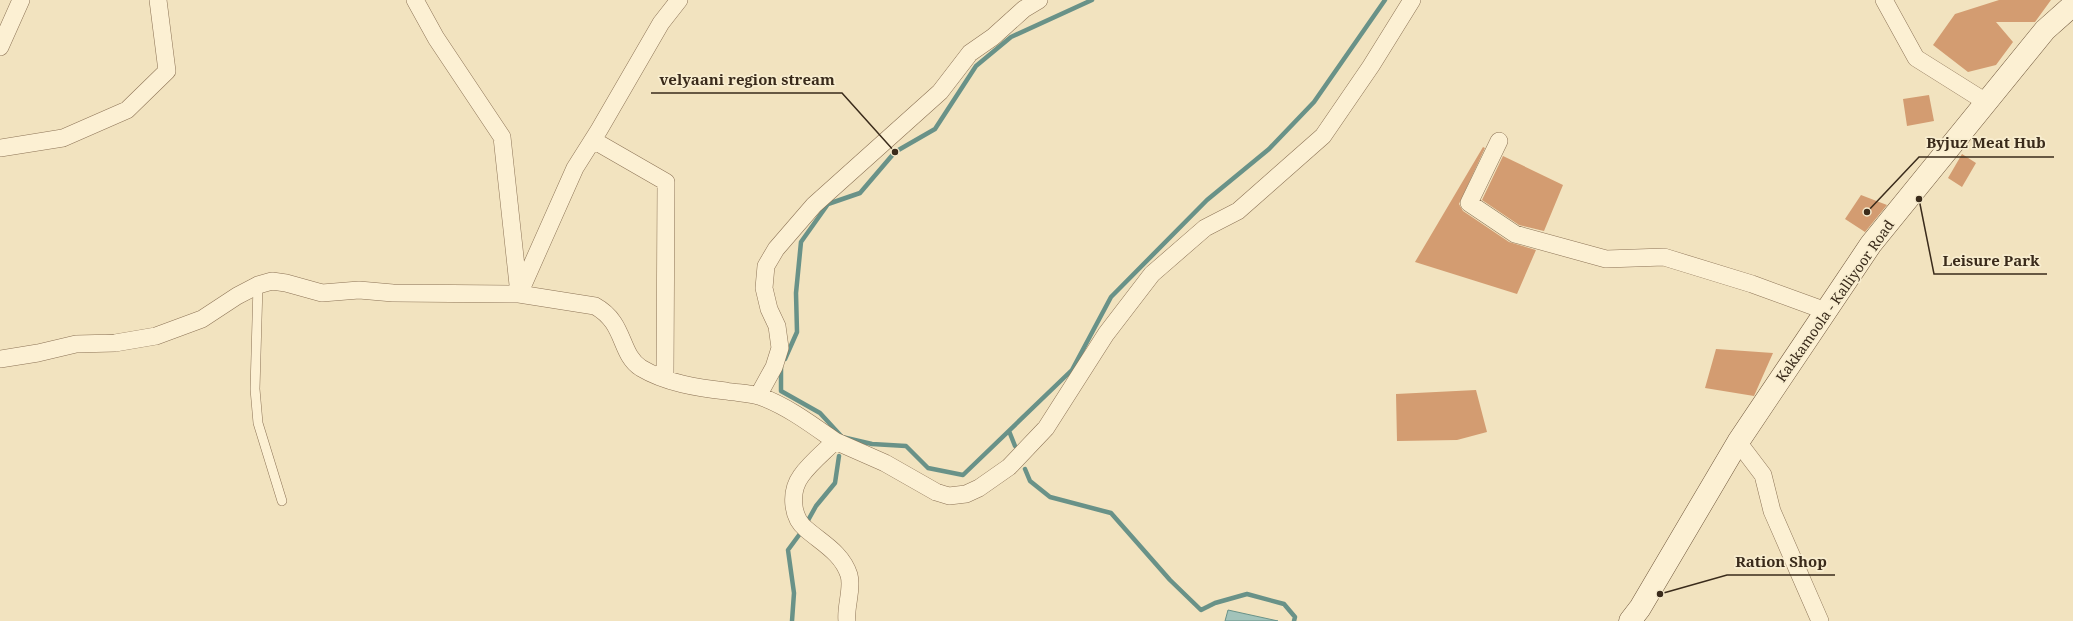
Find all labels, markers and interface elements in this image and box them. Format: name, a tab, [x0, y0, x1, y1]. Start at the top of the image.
callout: velyaani region stream	[651, 66, 842, 93]
text: velyaani region stream	[659, 69, 835, 89]
callout: Byjuz Meat Hub	[1919, 130, 2054, 157]
text: Byjuz Meat Hub	[1926, 132, 2046, 152]
street label: Kakkamoola - Kalliyoor Road	[1771, 215, 1898, 386]
callout: Leisure Park	[1934, 247, 2047, 274]
text: Leisure Park	[1942, 250, 2040, 270]
callout: Ration Shop	[1727, 548, 1835, 575]
text: Ration Shop	[1735, 551, 1827, 571]

